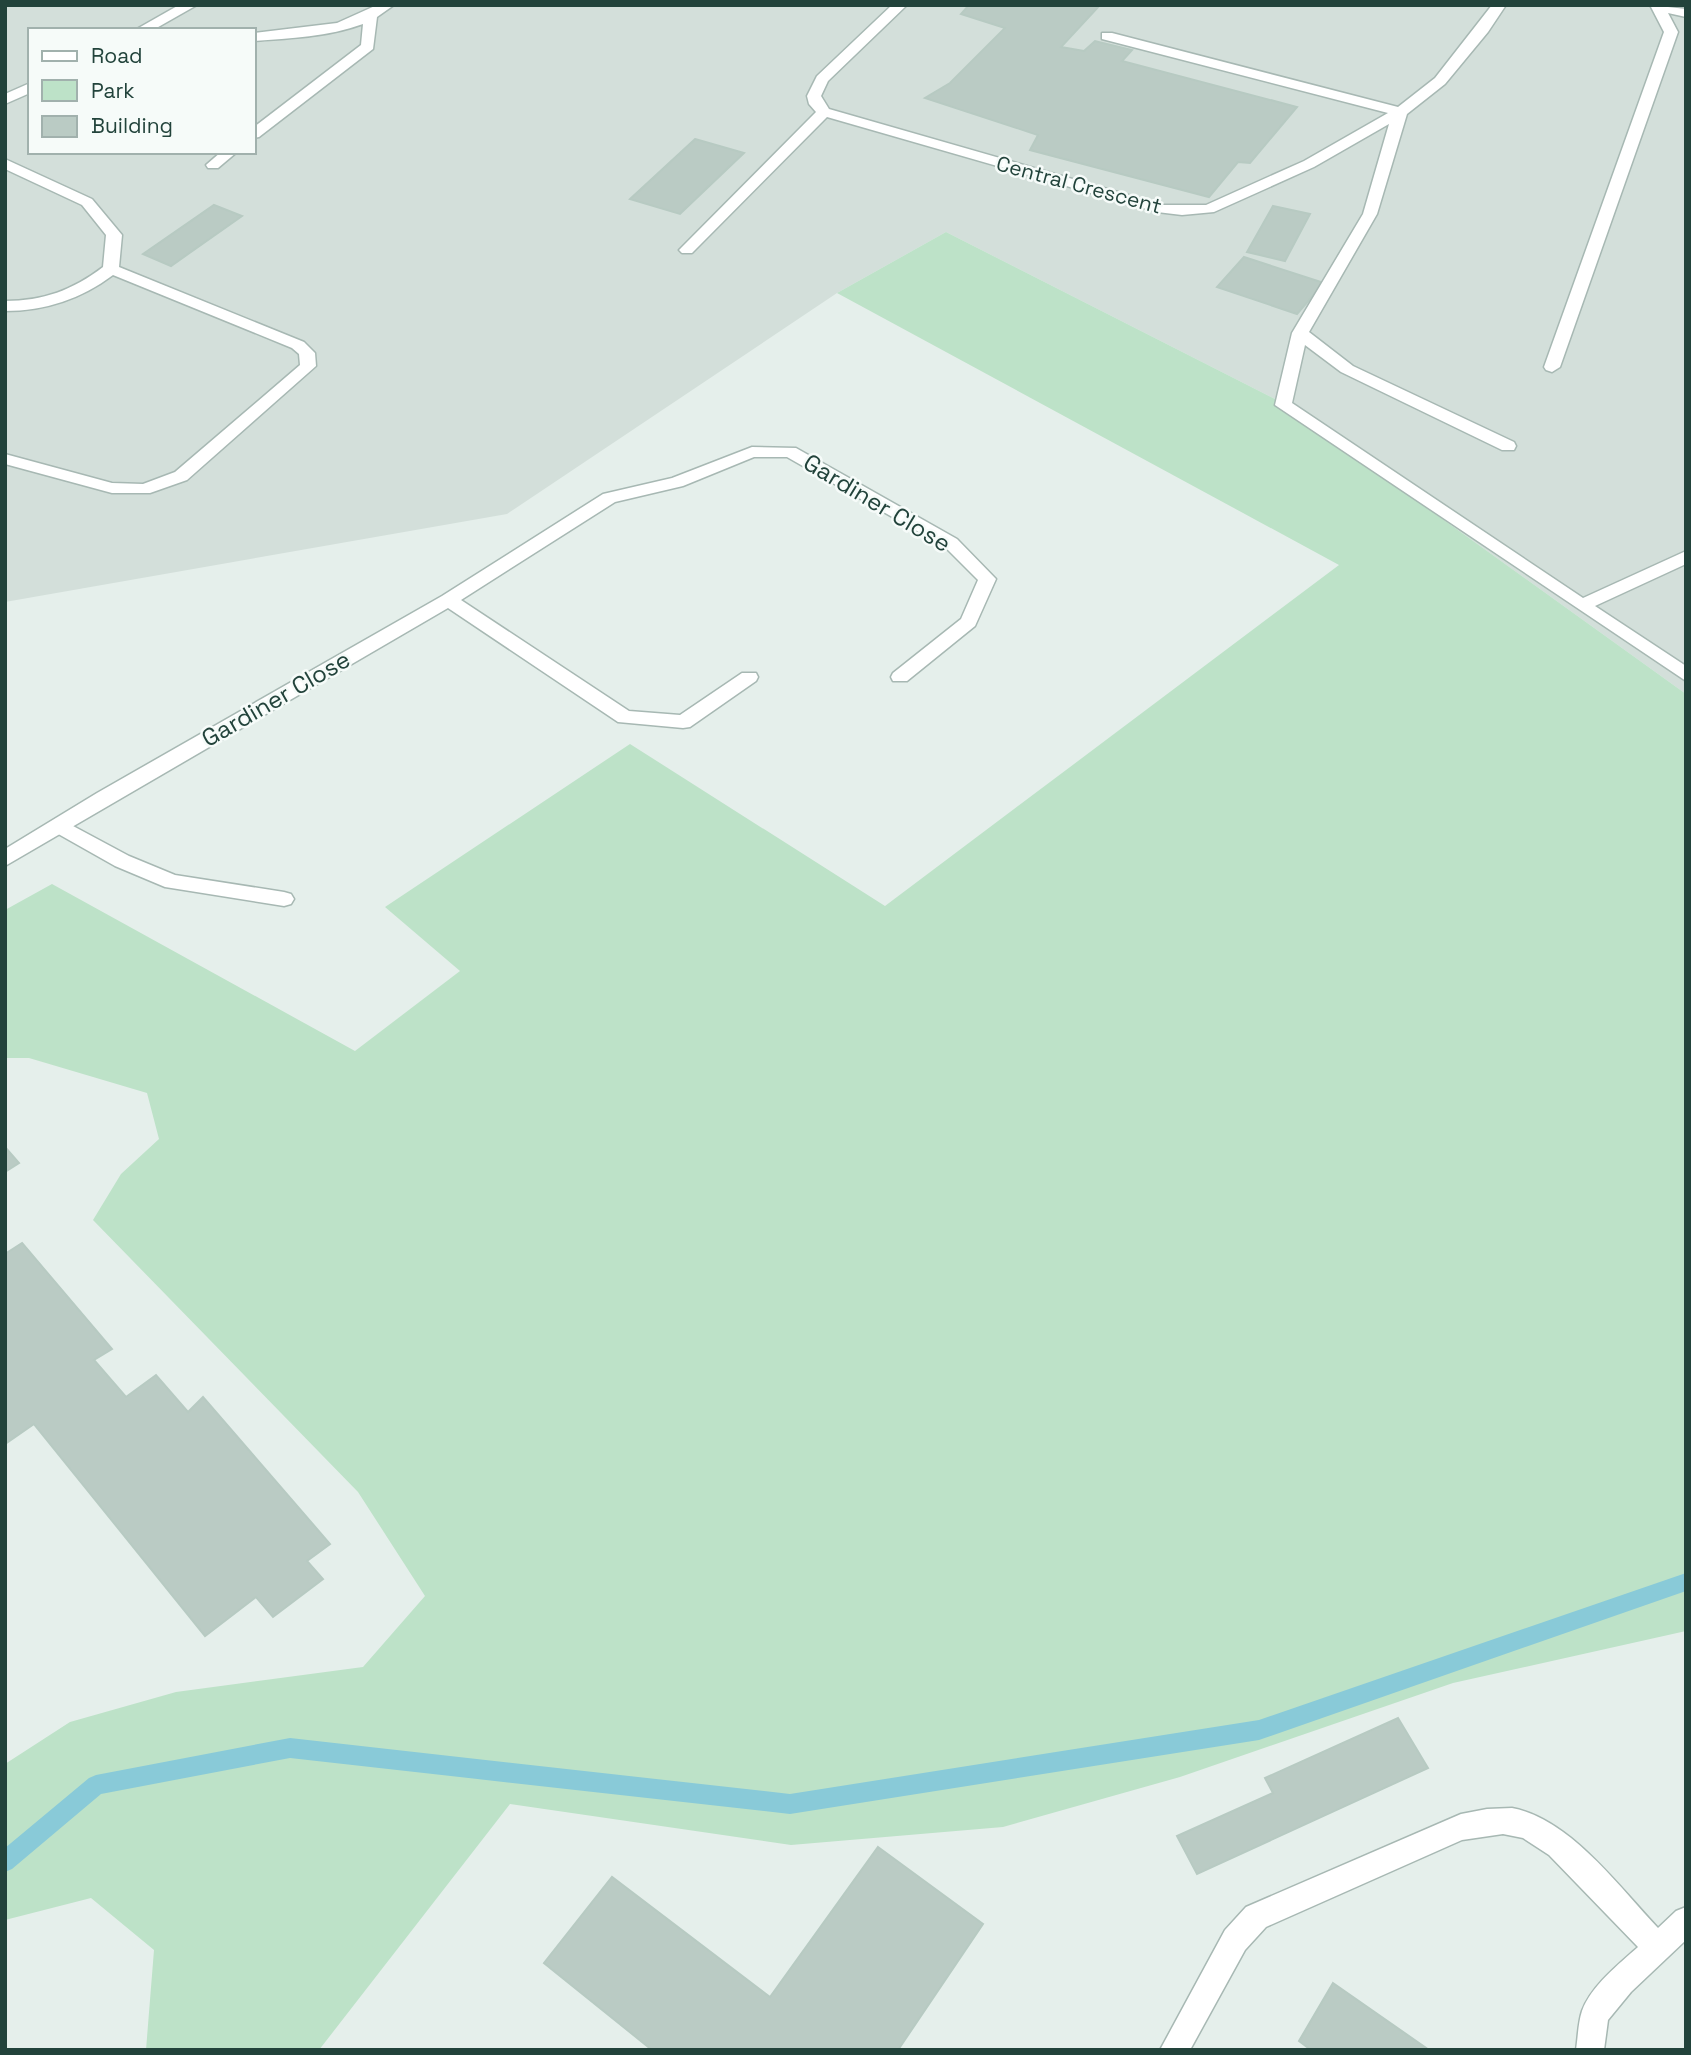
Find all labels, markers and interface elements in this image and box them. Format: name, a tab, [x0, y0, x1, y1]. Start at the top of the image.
legend	[28, 28, 256, 154]
text: Road	[91, 42, 143, 69]
text: Park	[91, 77, 135, 104]
text: Building	[91, 112, 173, 139]
street label: Central Crescent	[993, 149, 1165, 220]
street label: Gardiner Close	[798, 446, 957, 559]
street label: Gardiner Close	[196, 643, 356, 754]

